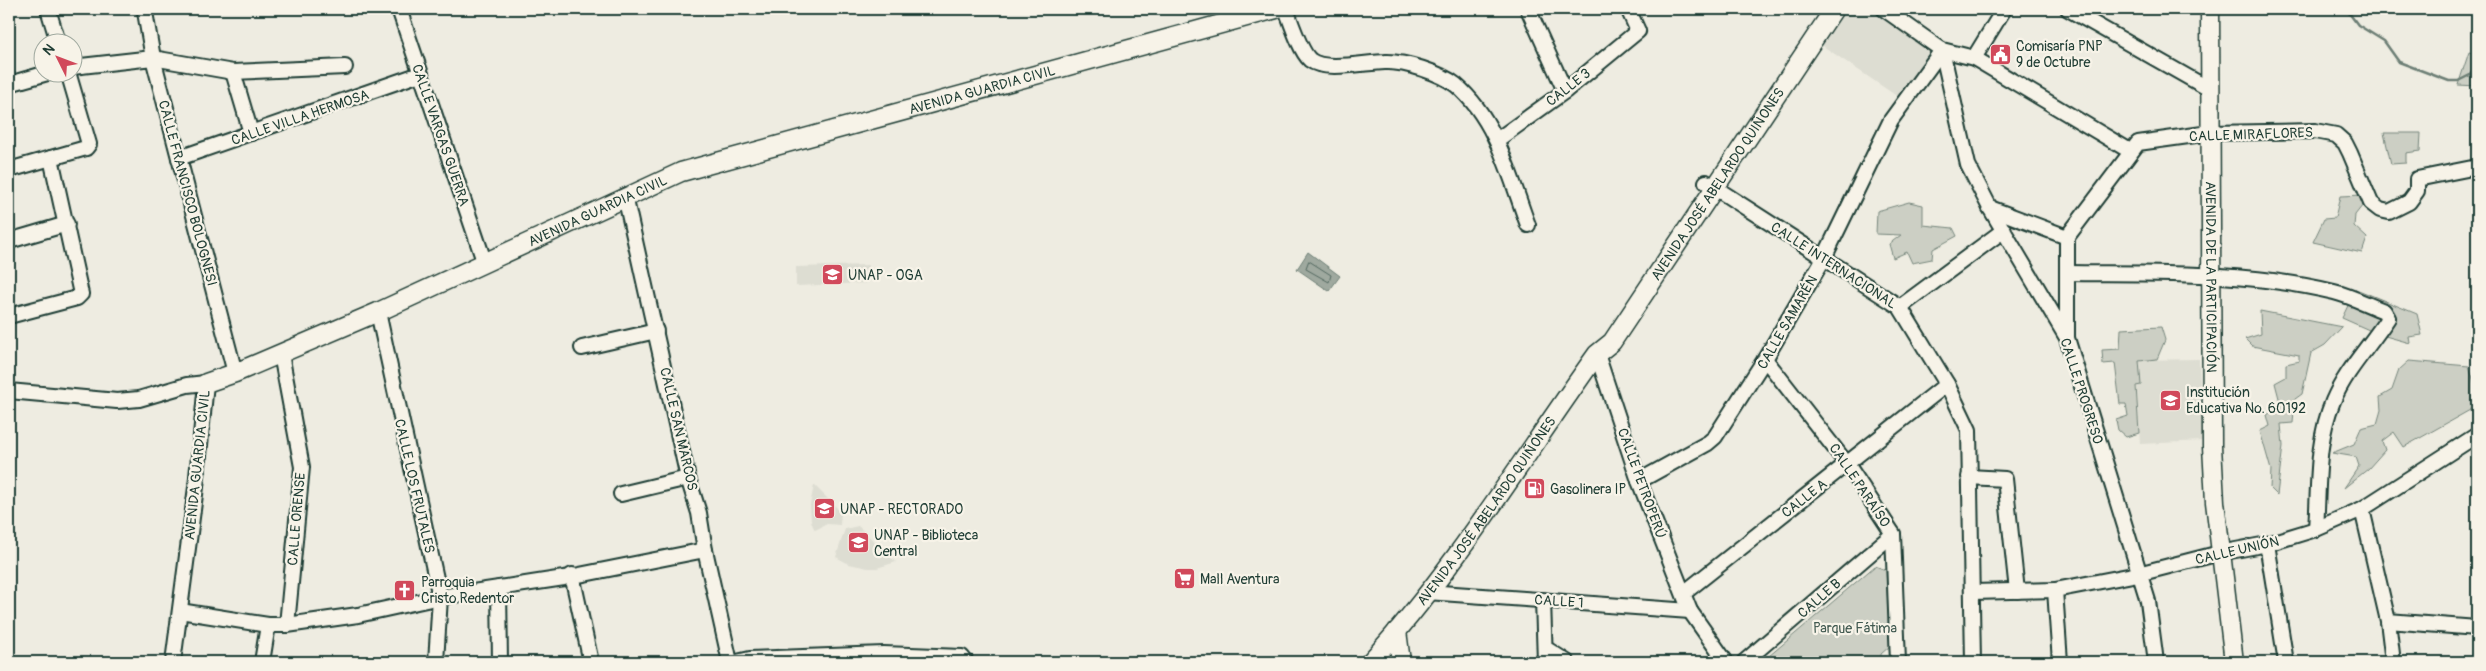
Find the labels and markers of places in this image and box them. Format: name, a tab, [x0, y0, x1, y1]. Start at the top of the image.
place label: Comisaría PNP 9 de Octubre	[2016, 38, 2103, 71]
public building icon: Comisaría PNP 9 de Octubre	[1988, 42, 2012, 66]
school or university icon: UNAP - OGA	[820, 263, 844, 287]
place label: UNAP - OGA	[848, 267, 923, 284]
place label: Institución Educativa No. 60192	[2186, 384, 2306, 417]
school or university icon: Institución Educativa No. 60192	[2158, 388, 2182, 412]
fuel station icon: Gasolinera IP	[1522, 477, 1546, 501]
place label: Gasolinera IP	[1550, 481, 1627, 498]
school or university icon: UNAP - RECTORADO	[812, 497, 836, 521]
place label: UNAP - RECTORADO	[840, 501, 963, 518]
place label: UNAP - Biblioteca Central	[874, 527, 978, 560]
school or university icon: UNAP - Biblioteca Central	[846, 531, 870, 555]
supermarket icon: Mall Aventura	[1172, 567, 1196, 591]
place label: Mall Aventura	[1200, 571, 1279, 588]
place label: Parroquia Cristo Redentor	[421, 574, 514, 607]
church icon: Parroquia Cristo Redentor	[393, 578, 417, 602]

